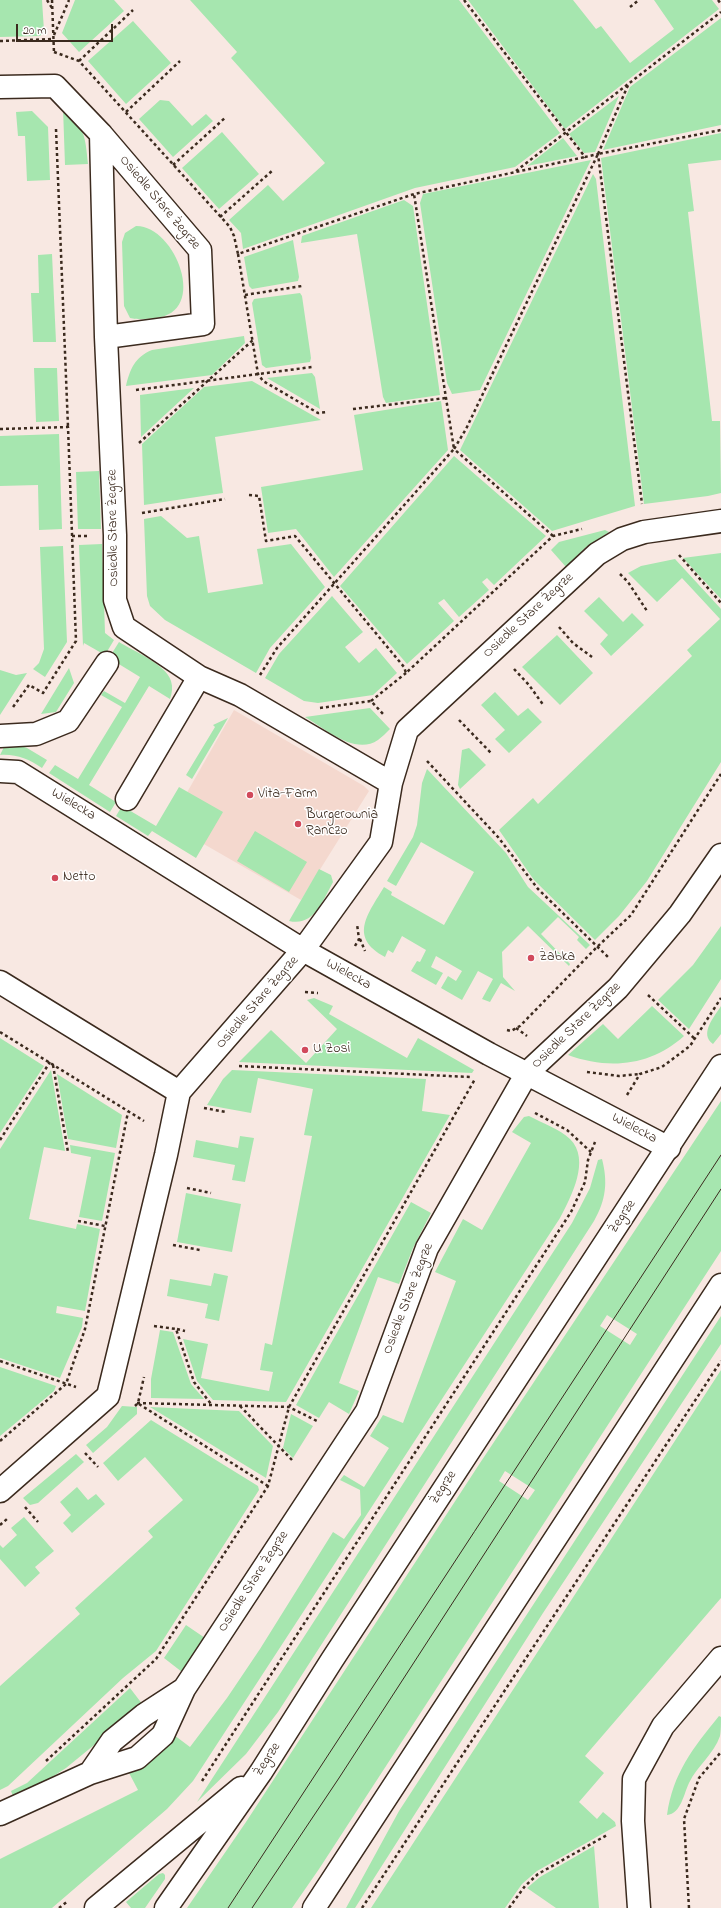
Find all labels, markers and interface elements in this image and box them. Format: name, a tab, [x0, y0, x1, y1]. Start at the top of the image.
scale bar	[18, 16, 115, 42]
text: 20 m	[23, 22, 46, 40]
street label: Osiedle Stare Żegrze	[115, 153, 203, 253]
street label: Osiedle Stare Żegrze	[105, 469, 123, 587]
street label: Osiedle Stare Żegrze	[480, 570, 578, 662]
street label: Wielecka	[48, 785, 98, 825]
place label: Vita-Farm	[258, 787, 317, 803]
marker: Vita-Farm	[245, 790, 255, 800]
place label: Burgerownia Ranczo	[306, 808, 378, 840]
marker: Burgerownia Ranczo	[293, 819, 303, 829]
place label: Netto	[63, 870, 95, 886]
marker: Netto	[50, 873, 60, 883]
place label: Żabka	[539, 950, 575, 966]
street label: Osiedle Stare Żegrze	[213, 953, 303, 1053]
marker: Żabka	[526, 953, 536, 963]
street label: Wielecka	[323, 956, 373, 994]
street label: Osiedle Stare Żegrze	[529, 979, 625, 1073]
place label: U Zosi	[313, 1042, 350, 1058]
marker: U Zosi	[300, 1045, 310, 1055]
street label: Wielecka	[608, 1110, 660, 1148]
street label: Żegrze	[606, 1197, 640, 1237]
street label: Osiedle Stare Żegrze	[380, 1241, 438, 1357]
street label: Żegrze	[427, 1468, 461, 1508]
street label: Osiedle Stare Żegrze	[215, 1528, 293, 1636]
street label: Żegrze	[251, 1740, 285, 1780]

